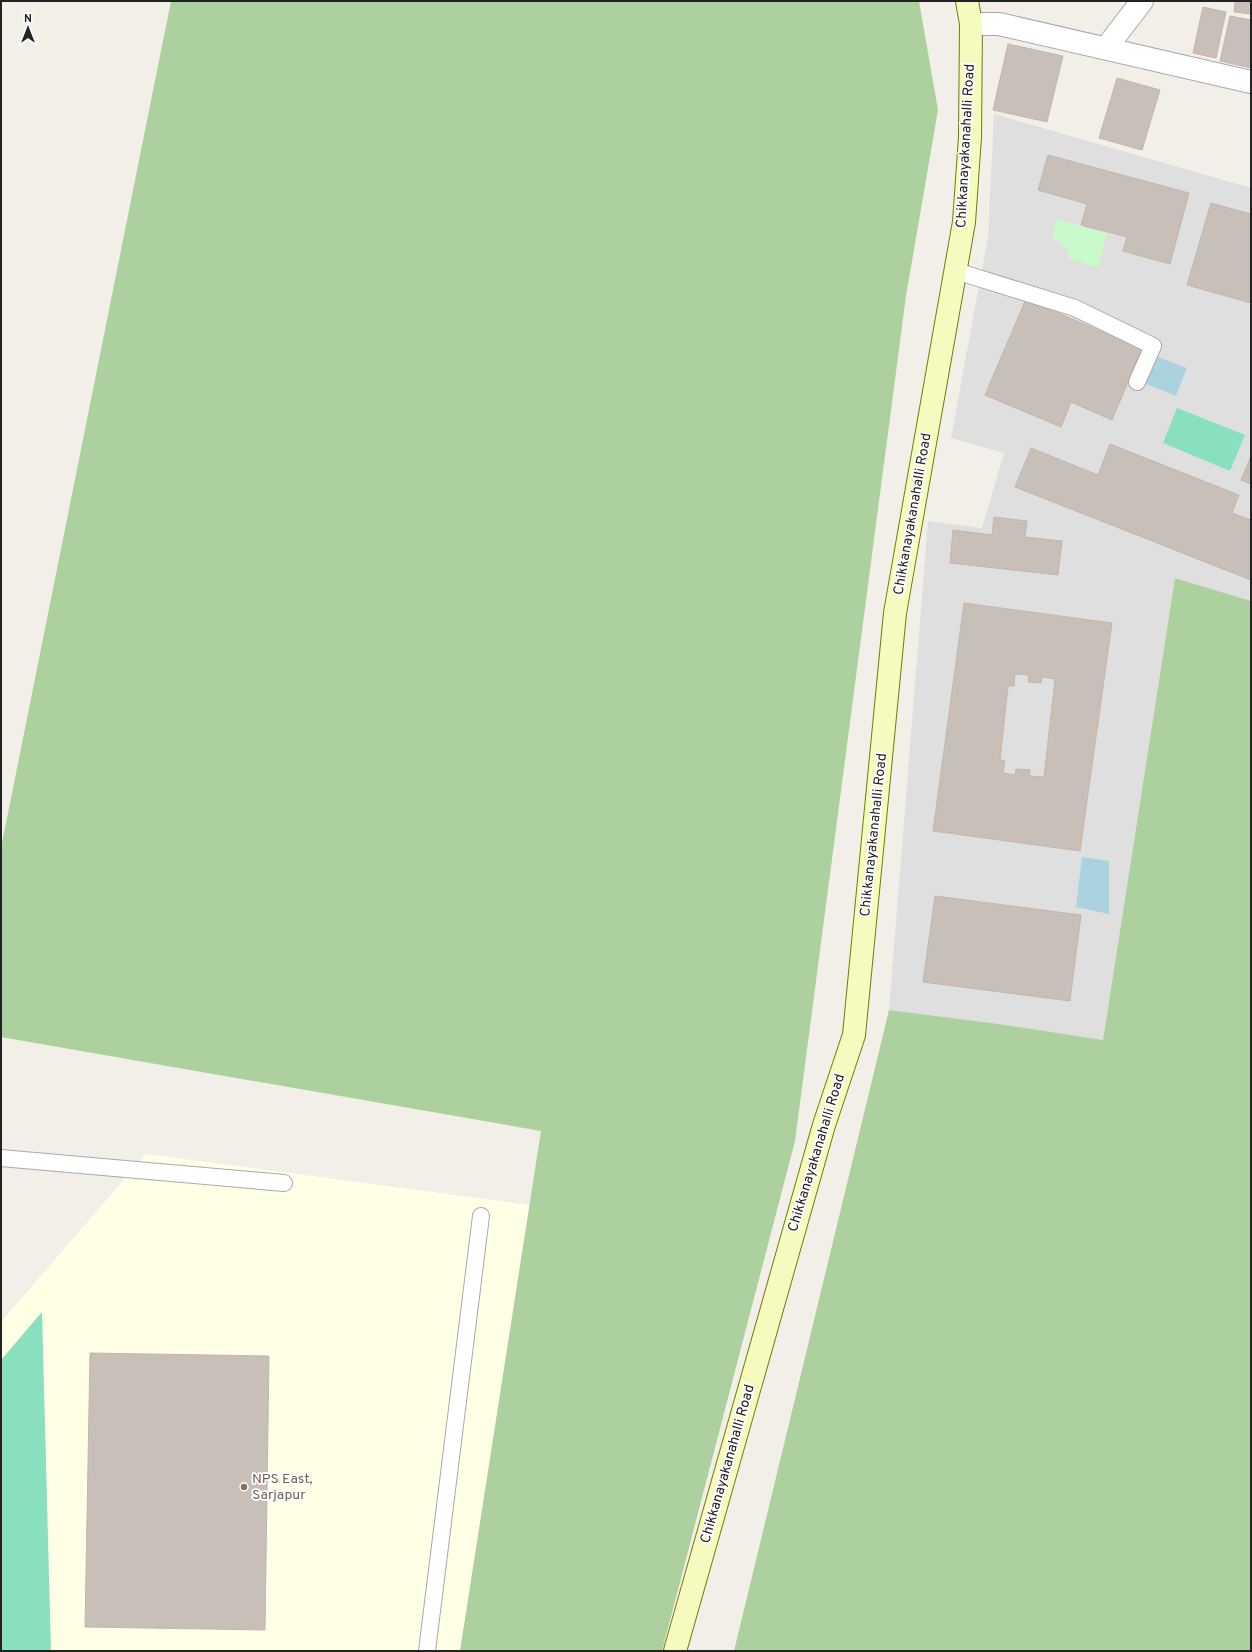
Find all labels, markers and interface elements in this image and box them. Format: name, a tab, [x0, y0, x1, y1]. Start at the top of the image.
north arrow	[8, 8, 48, 48]
text: N	[24, 12, 32, 26]
street label: Chikkanayakanahalli Road	[953, 64, 979, 228]
street label: Chikkanayakanahalli Road	[890, 432, 936, 596]
street label: Chikkanayakanahalli Road	[857, 752, 891, 918]
street label: Chikkanayakanahalli Road	[785, 1072, 849, 1234]
street label: Chikkanayakanahalli Road	[697, 1383, 759, 1545]
place label: NPS East, Sarjapur	[252, 1471, 312, 1504]
marker: NPS East, Sarjapur	[239, 1482, 249, 1492]

